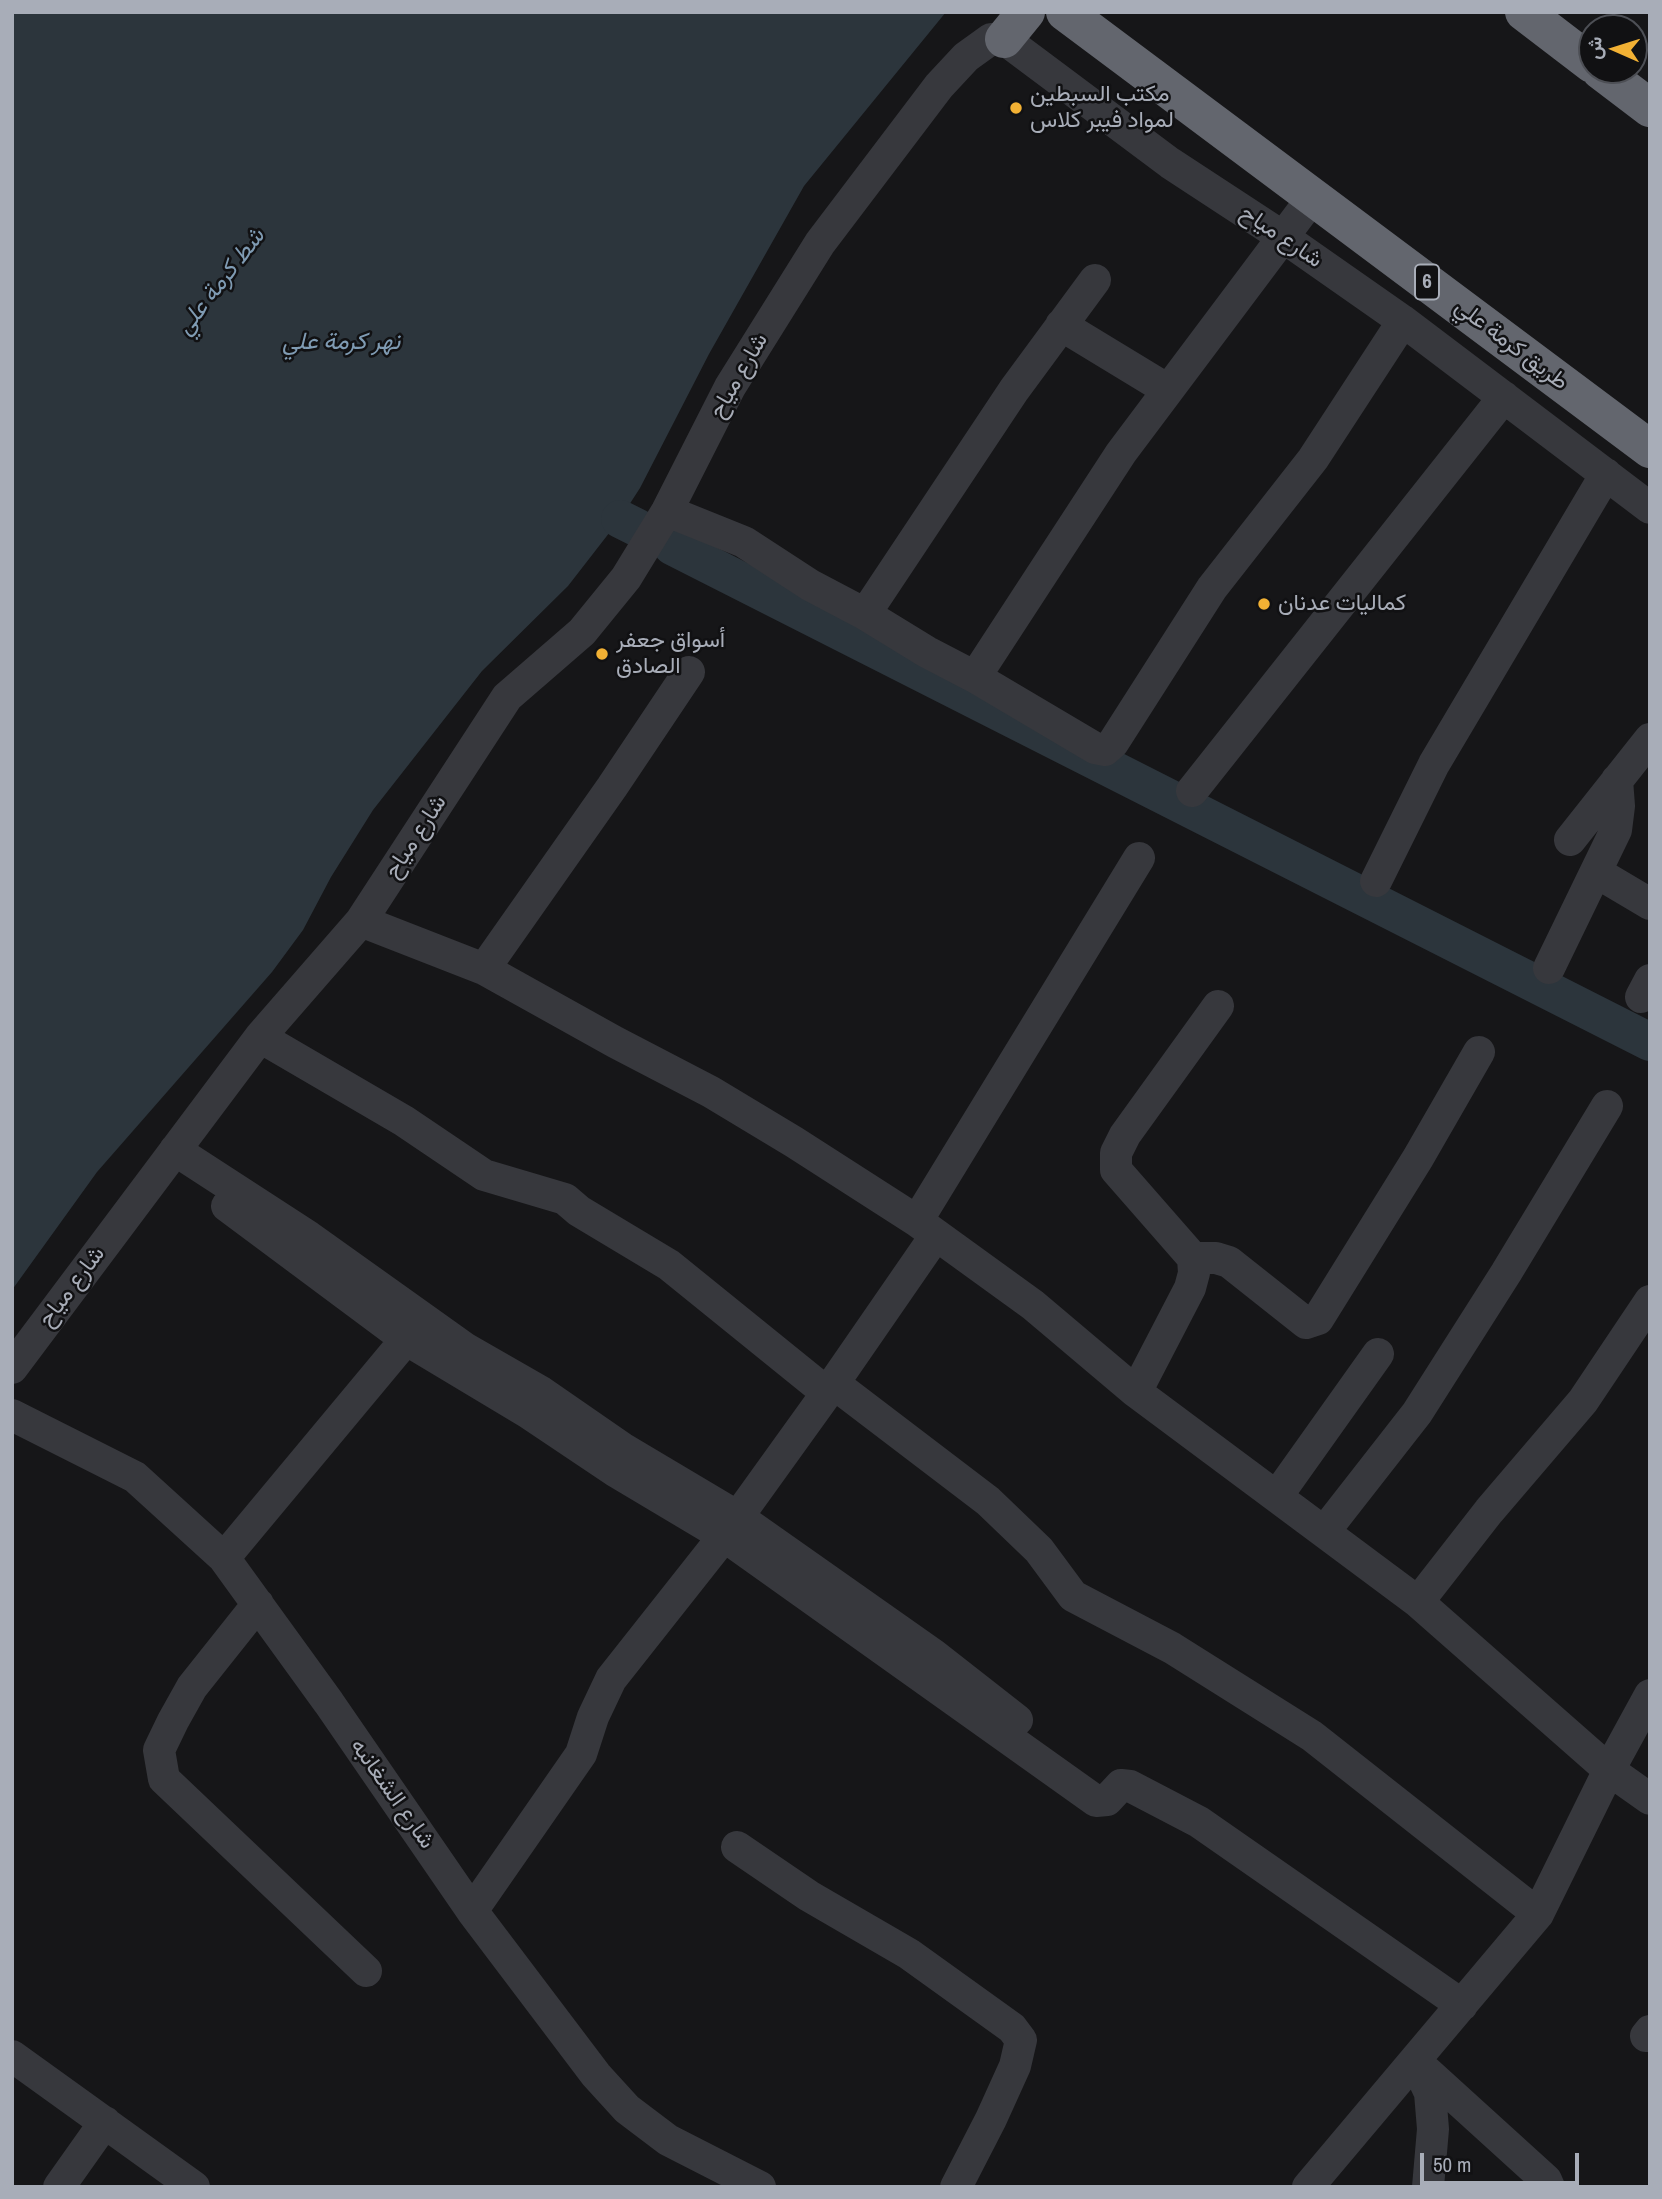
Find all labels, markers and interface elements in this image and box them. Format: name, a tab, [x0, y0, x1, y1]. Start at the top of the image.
north arrow	[1578, 14, 1648, 84]
text: ش	[1580, 36, 1608, 60]
place label: مكتب السبطين لمواد فيبر كلاس	[1030, 81, 1174, 135]
marker: مكتب السبطين لمواد فيبر كلاس	[1008, 100, 1024, 116]
street label: شارع مياح	[1235, 199, 1327, 275]
water label: شط كرمة علي	[170, 223, 272, 341]
road number: 6	[1415, 264, 1439, 300]
street label: طريق كرمة علي	[1449, 293, 1573, 397]
water label: نهر كرمة علي	[282, 329, 400, 357]
street label: شارع مياح	[704, 329, 774, 423]
place label: كماليات عدنان	[1278, 590, 1406, 618]
marker: كماليات عدنان	[1256, 596, 1272, 612]
place label: أسواق جعفر الصادق	[616, 627, 725, 681]
marker: أسواق جعفر الصادق	[594, 646, 610, 662]
street label: شارع مياح	[379, 790, 453, 884]
street label: شارع مياح	[33, 1241, 111, 1333]
street label: شارع الشغانبه	[344, 1733, 440, 1855]
scale bar	[1424, 2140, 1583, 2184]
text: 50 m	[1433, 2150, 1471, 2179]

